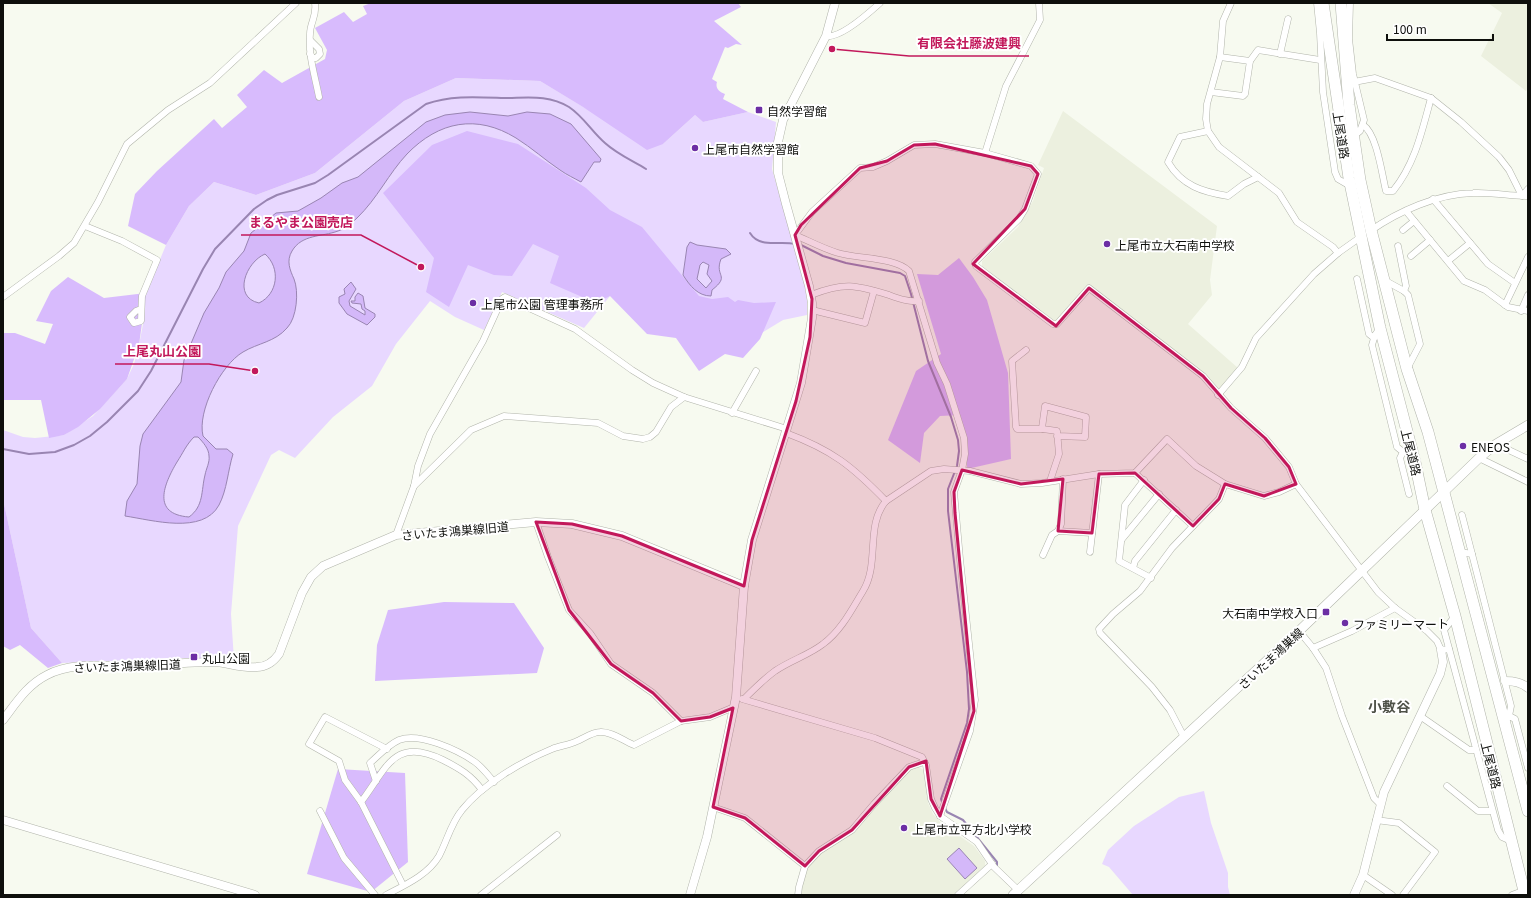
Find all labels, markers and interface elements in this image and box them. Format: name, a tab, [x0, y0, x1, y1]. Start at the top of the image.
scale bar	[1387, 16, 1493, 42]
text: 100 m	[1393, 20, 1427, 37]
callout: 有限会社藤波建興	[909, 31, 1029, 56]
text: 有限会社藤波建興	[917, 33, 1021, 52]
place label: 自然学習館	[767, 102, 827, 119]
marker: 自然学習館	[754, 105, 764, 115]
street label: 上尾道路	[1330, 110, 1354, 160]
place label: 上尾市自然学習館	[703, 140, 799, 157]
marker: 上尾市自然学習館	[690, 143, 700, 153]
callout: まるやま公園売店	[241, 210, 361, 235]
text: まるやま公園売店	[249, 212, 353, 231]
place label: 上尾市立大石南中学校	[1115, 236, 1235, 253]
marker: 上尾市立大石南中学校	[1102, 239, 1112, 249]
place label: 上尾市公園 管理事務所	[481, 295, 604, 312]
marker: 上尾市公園 管理事務所	[468, 298, 478, 308]
callout: 上尾丸山公園	[115, 339, 209, 364]
text: 上尾丸山公園	[123, 341, 201, 360]
street label: 上尾道路	[1398, 427, 1426, 477]
place label: ENEOS	[1471, 438, 1510, 455]
marker: ENEOS	[1458, 441, 1468, 451]
street label: さいたま鴻巣線旧道	[401, 517, 509, 543]
place label: 大石南中学校入口	[1222, 604, 1318, 621]
marker: 大石南中学校入口	[1321, 607, 1331, 617]
place label: ファミリーマート	[1353, 615, 1449, 632]
marker: ファミリーマート	[1340, 618, 1350, 628]
street label: さいたま鴻巣線	[1234, 623, 1306, 693]
place label: 丸山公園	[202, 649, 250, 666]
marker: 丸山公園	[189, 652, 199, 662]
street label: さいたま鴻巣線旧道	[73, 655, 181, 675]
district label: 小敷谷	[1368, 696, 1411, 716]
street label: 上尾道路	[1478, 740, 1506, 790]
place label: 上尾市立平方北小学校	[912, 820, 1032, 837]
marker: 上尾市立平方北小学校	[899, 823, 909, 833]

